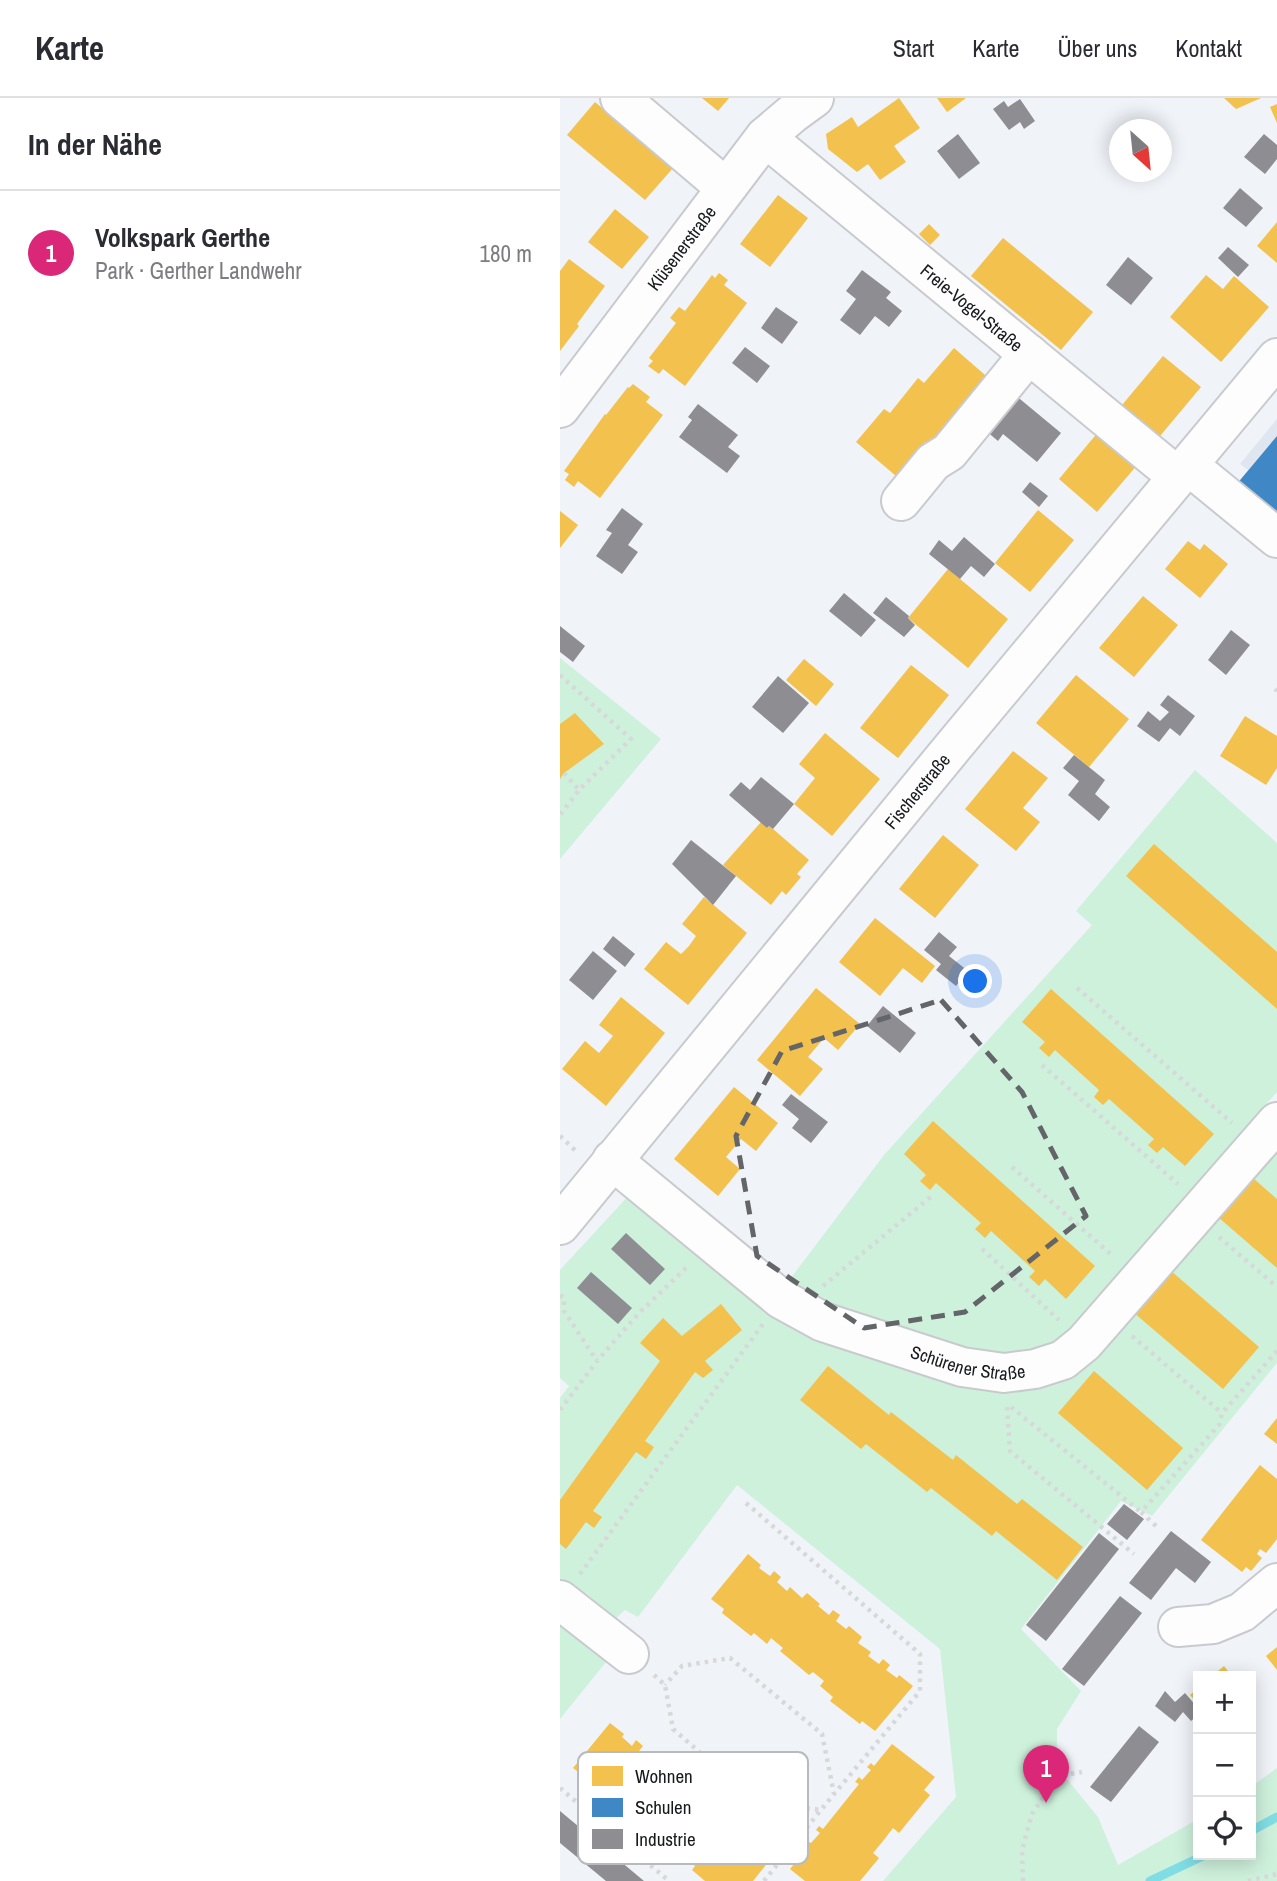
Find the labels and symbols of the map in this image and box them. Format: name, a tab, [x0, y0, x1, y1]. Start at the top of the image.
north arrow	[1109, 119, 1172, 182]
street label: Klüsenerstraße	[641, 200, 721, 295]
street label: Freie-Vogel-Straße	[915, 258, 1028, 357]
street label: Fischerstraße	[878, 748, 955, 834]
your location	[958, 964, 992, 998]
street label: Schürener Straße	[908, 1339, 1027, 1386]
pin: 1	[1023, 1745, 1069, 1803]
legend	[578, 1752, 808, 1864]
text: Wohnen	[635, 1763, 693, 1789]
text: Schulen	[635, 1794, 691, 1820]
text: Industrie	[635, 1826, 696, 1852]

